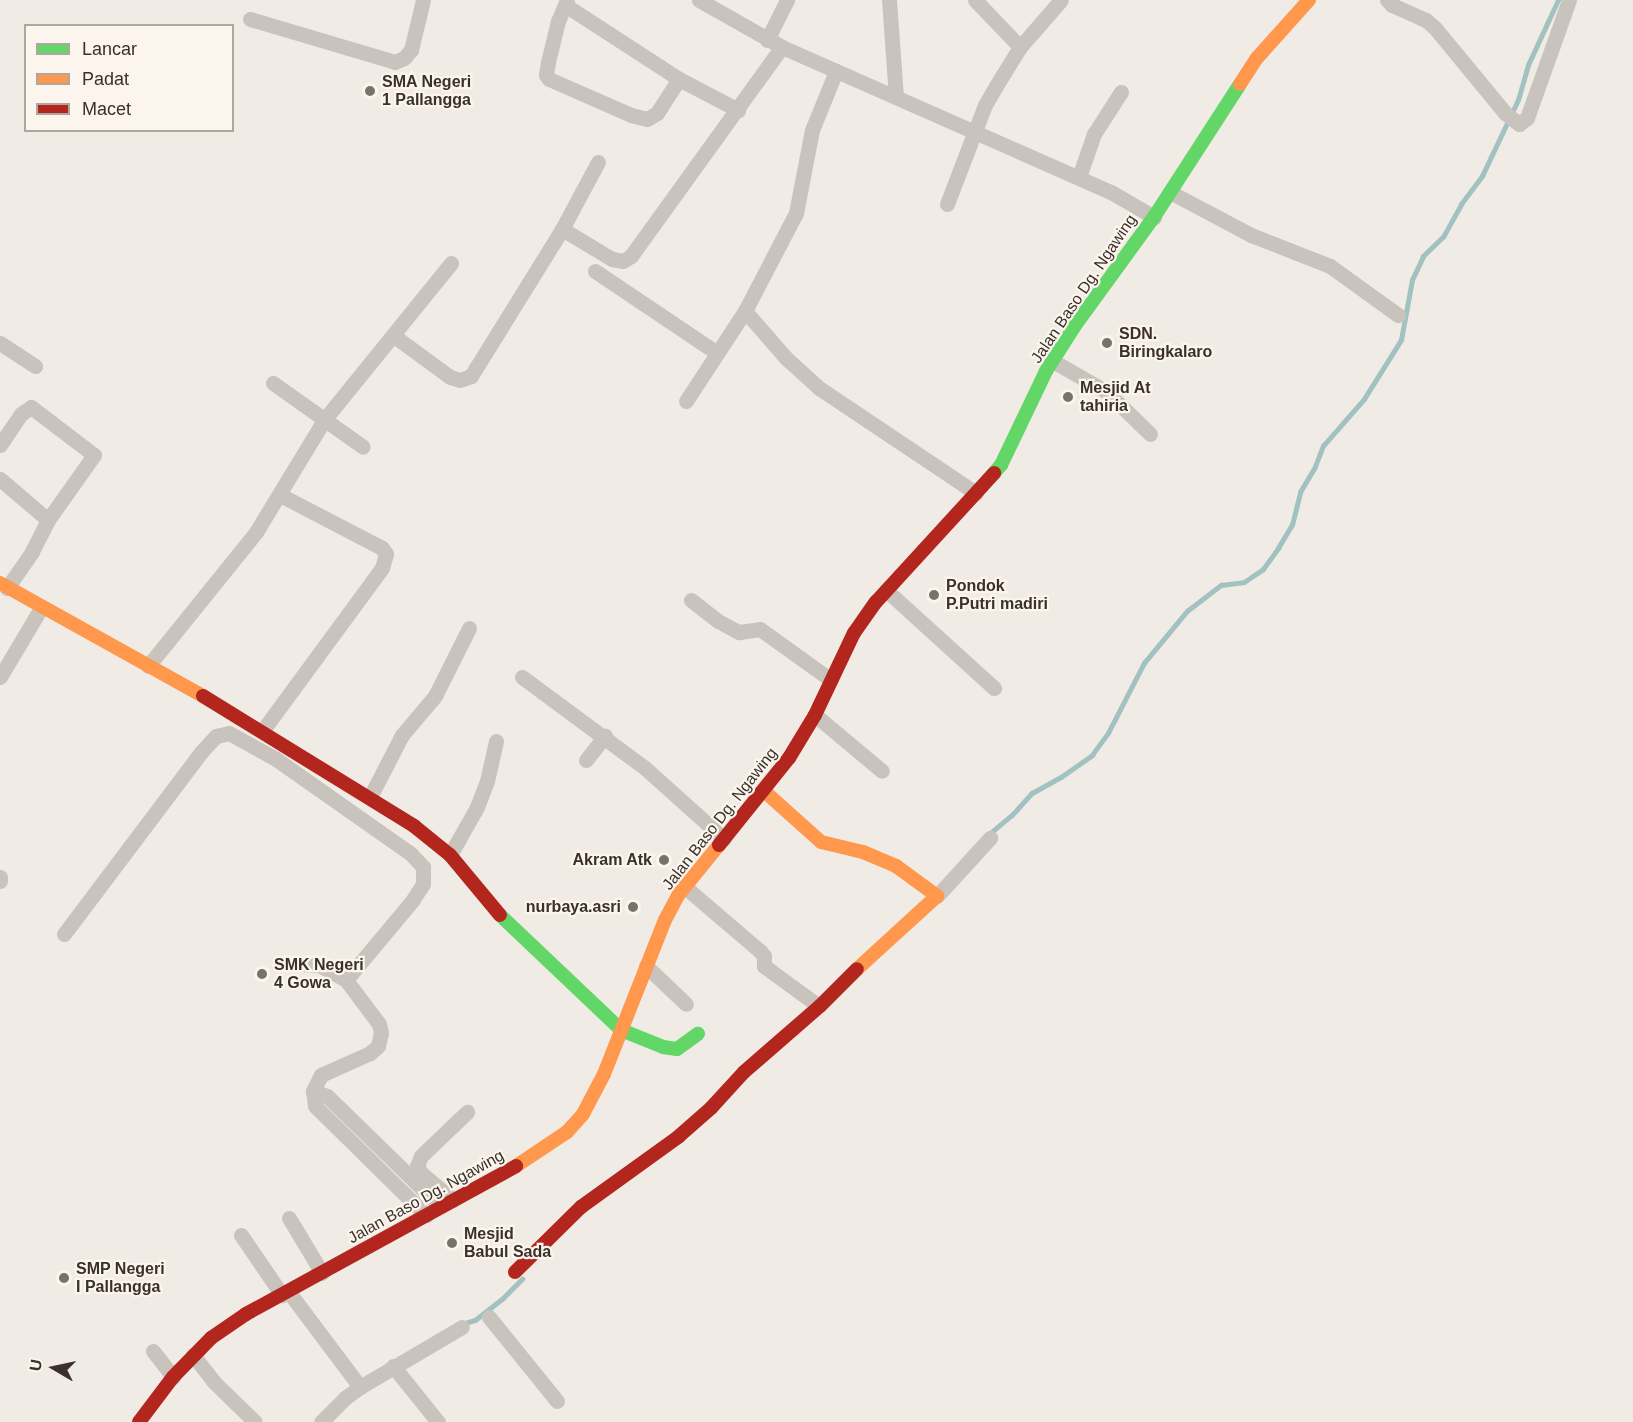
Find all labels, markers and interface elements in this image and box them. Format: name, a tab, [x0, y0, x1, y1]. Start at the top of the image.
legend	[24, 24, 234, 132]
text: Lancar	[82, 39, 137, 59]
text: Padat	[82, 69, 129, 89]
place label: SMA Negeri 1 Pallangga	[382, 72, 472, 110]
marker: SMA Negeri 1 Pallangga	[363, 84, 377, 98]
text: Macet	[82, 99, 131, 119]
street label: Jalan Baso Dg. Ngawing	[1027, 211, 1141, 367]
place label: SDN. Biringkalaro	[1119, 324, 1212, 362]
marker: SDN. Biringkalaro	[1100, 336, 1114, 350]
place label: Mesjid At tahiria	[1080, 378, 1151, 416]
marker: Mesjid At tahiria	[1061, 390, 1075, 404]
place label: Pondok P.Putri madiri	[946, 576, 1048, 614]
marker: Pondok P.Putri madiri	[927, 588, 941, 602]
street label: Jalan Baso Dg. Ngawing	[658, 744, 782, 894]
place label: Akram Atk	[572, 850, 652, 870]
marker: Akram Atk	[657, 853, 671, 867]
place label: nurbaya.asri	[526, 897, 621, 917]
marker: nurbaya.asri	[626, 900, 640, 914]
place label: SMK Negeri 4 Gowa	[274, 955, 364, 993]
marker: SMK Negeri 4 Gowa	[255, 967, 269, 981]
street label: Jalan Baso Dg. Ngawing	[345, 1146, 507, 1248]
place label: Mesjid Babul Sada	[464, 1224, 551, 1262]
marker: Mesjid Babul Sada	[445, 1236, 459, 1250]
place label: SMP Negeri I Pallangga	[76, 1259, 165, 1297]
marker: SMP Negeri I Pallangga	[57, 1271, 71, 1285]
north arrow	[24, 1338, 84, 1398]
text: U	[26, 1358, 45, 1372]

